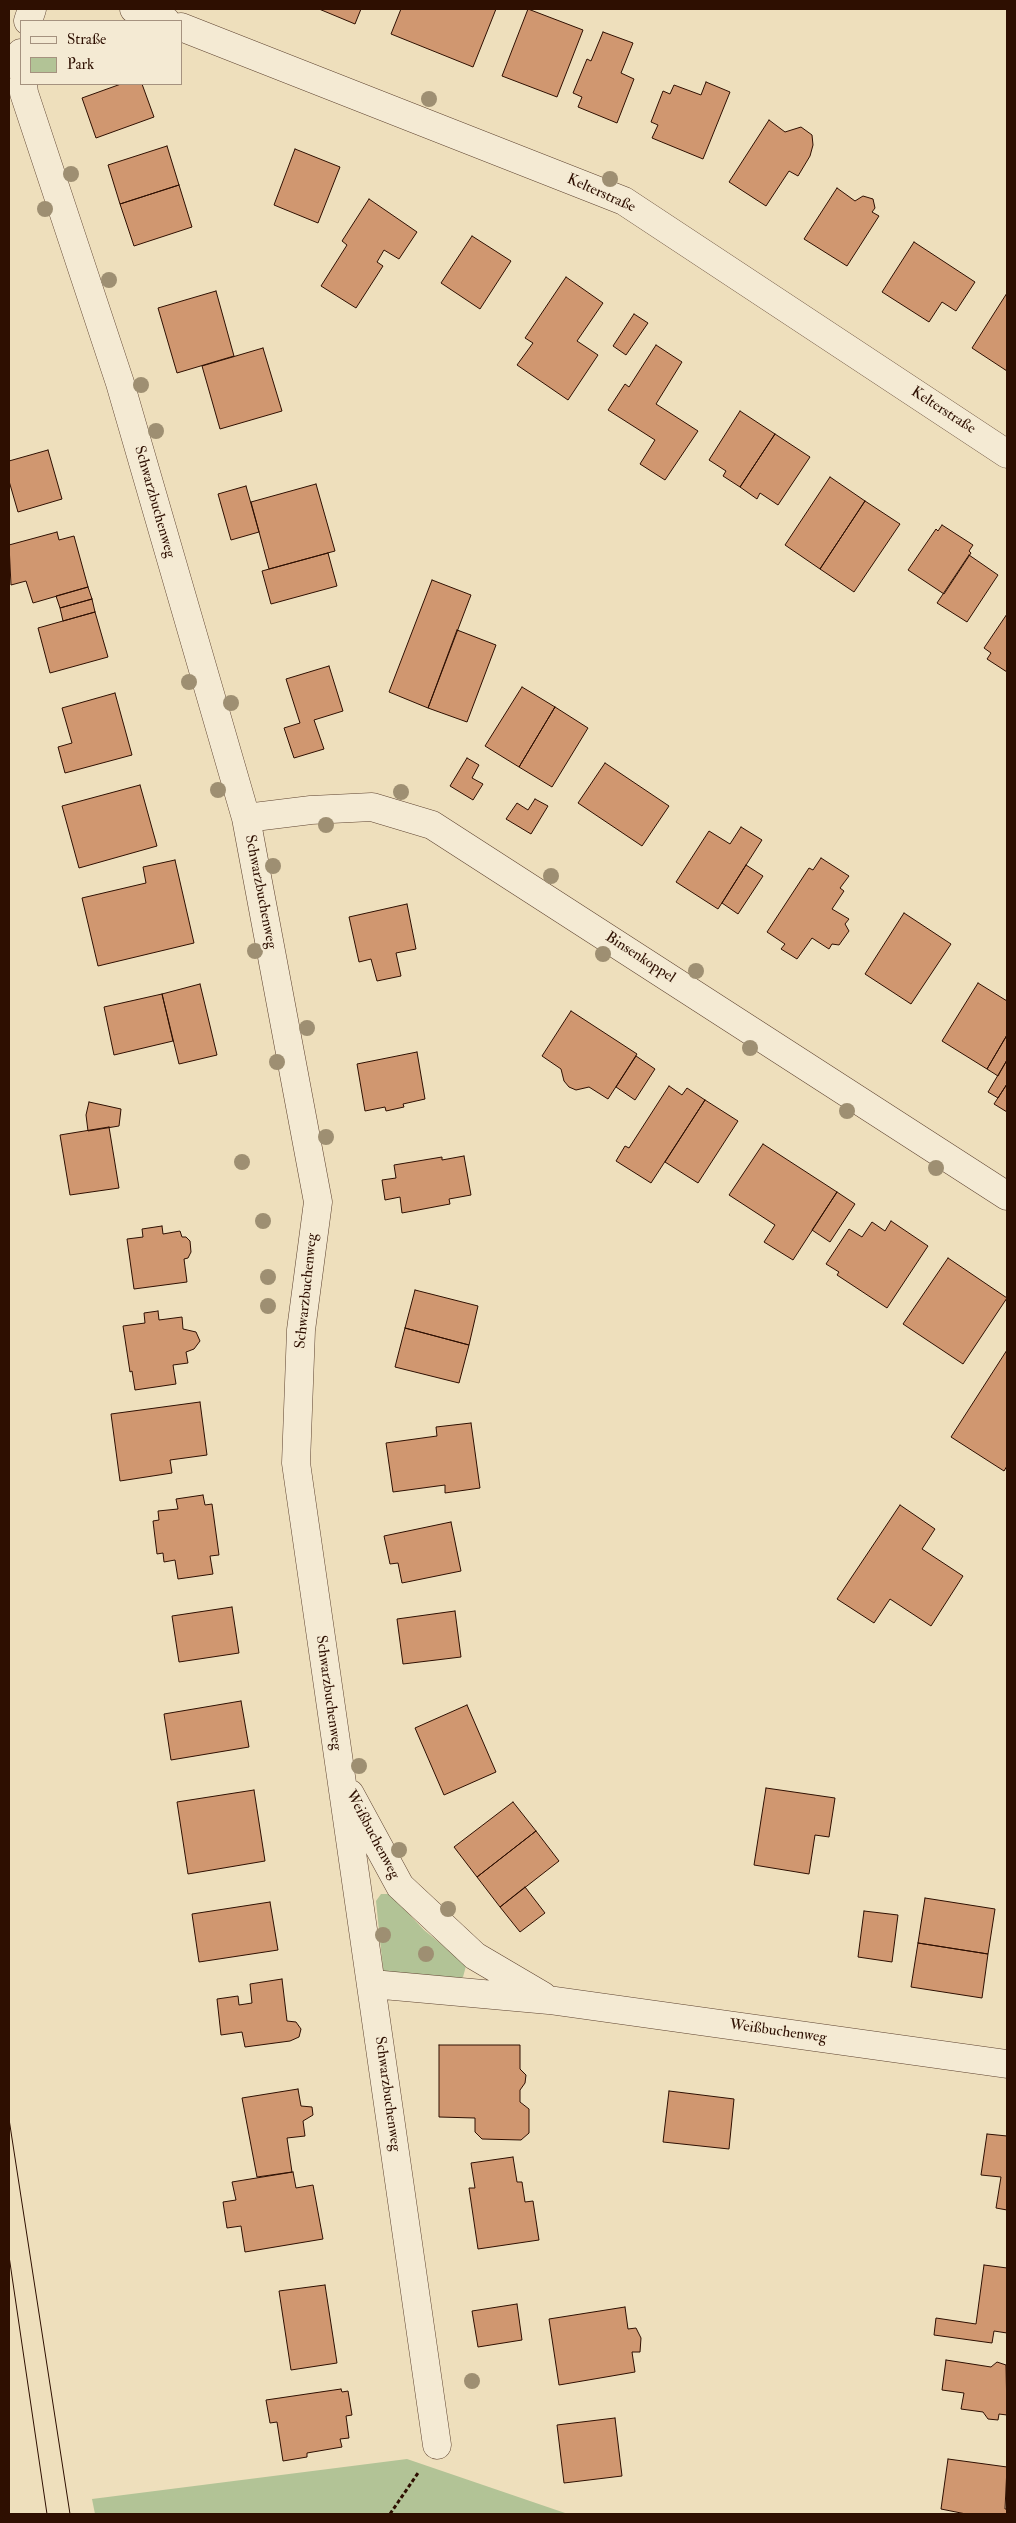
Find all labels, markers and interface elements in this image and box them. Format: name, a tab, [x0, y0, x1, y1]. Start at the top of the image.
legend	[20, 20, 182, 85]
text: Straße	[67, 30, 106, 49]
text: Park	[67, 55, 94, 74]
street label: Kelterstraße	[564, 171, 638, 217]
street label: Kelterstraße	[907, 384, 979, 438]
street label: Schwarzbuchenweg	[129, 444, 179, 560]
street label: Schwarzbuchenweg	[240, 833, 280, 951]
street label: Binsenkoppel	[602, 929, 678, 987]
street label: Schwarzbuchenweg	[292, 1232, 322, 1350]
street label: Schwarzbuchenweg	[311, 1634, 345, 1752]
street label: Weißbuchenweg	[341, 1788, 403, 1882]
street label: Weißbuchenweg	[728, 2016, 828, 2048]
street label: Schwarzbuchenweg	[370, 2035, 404, 2153]

